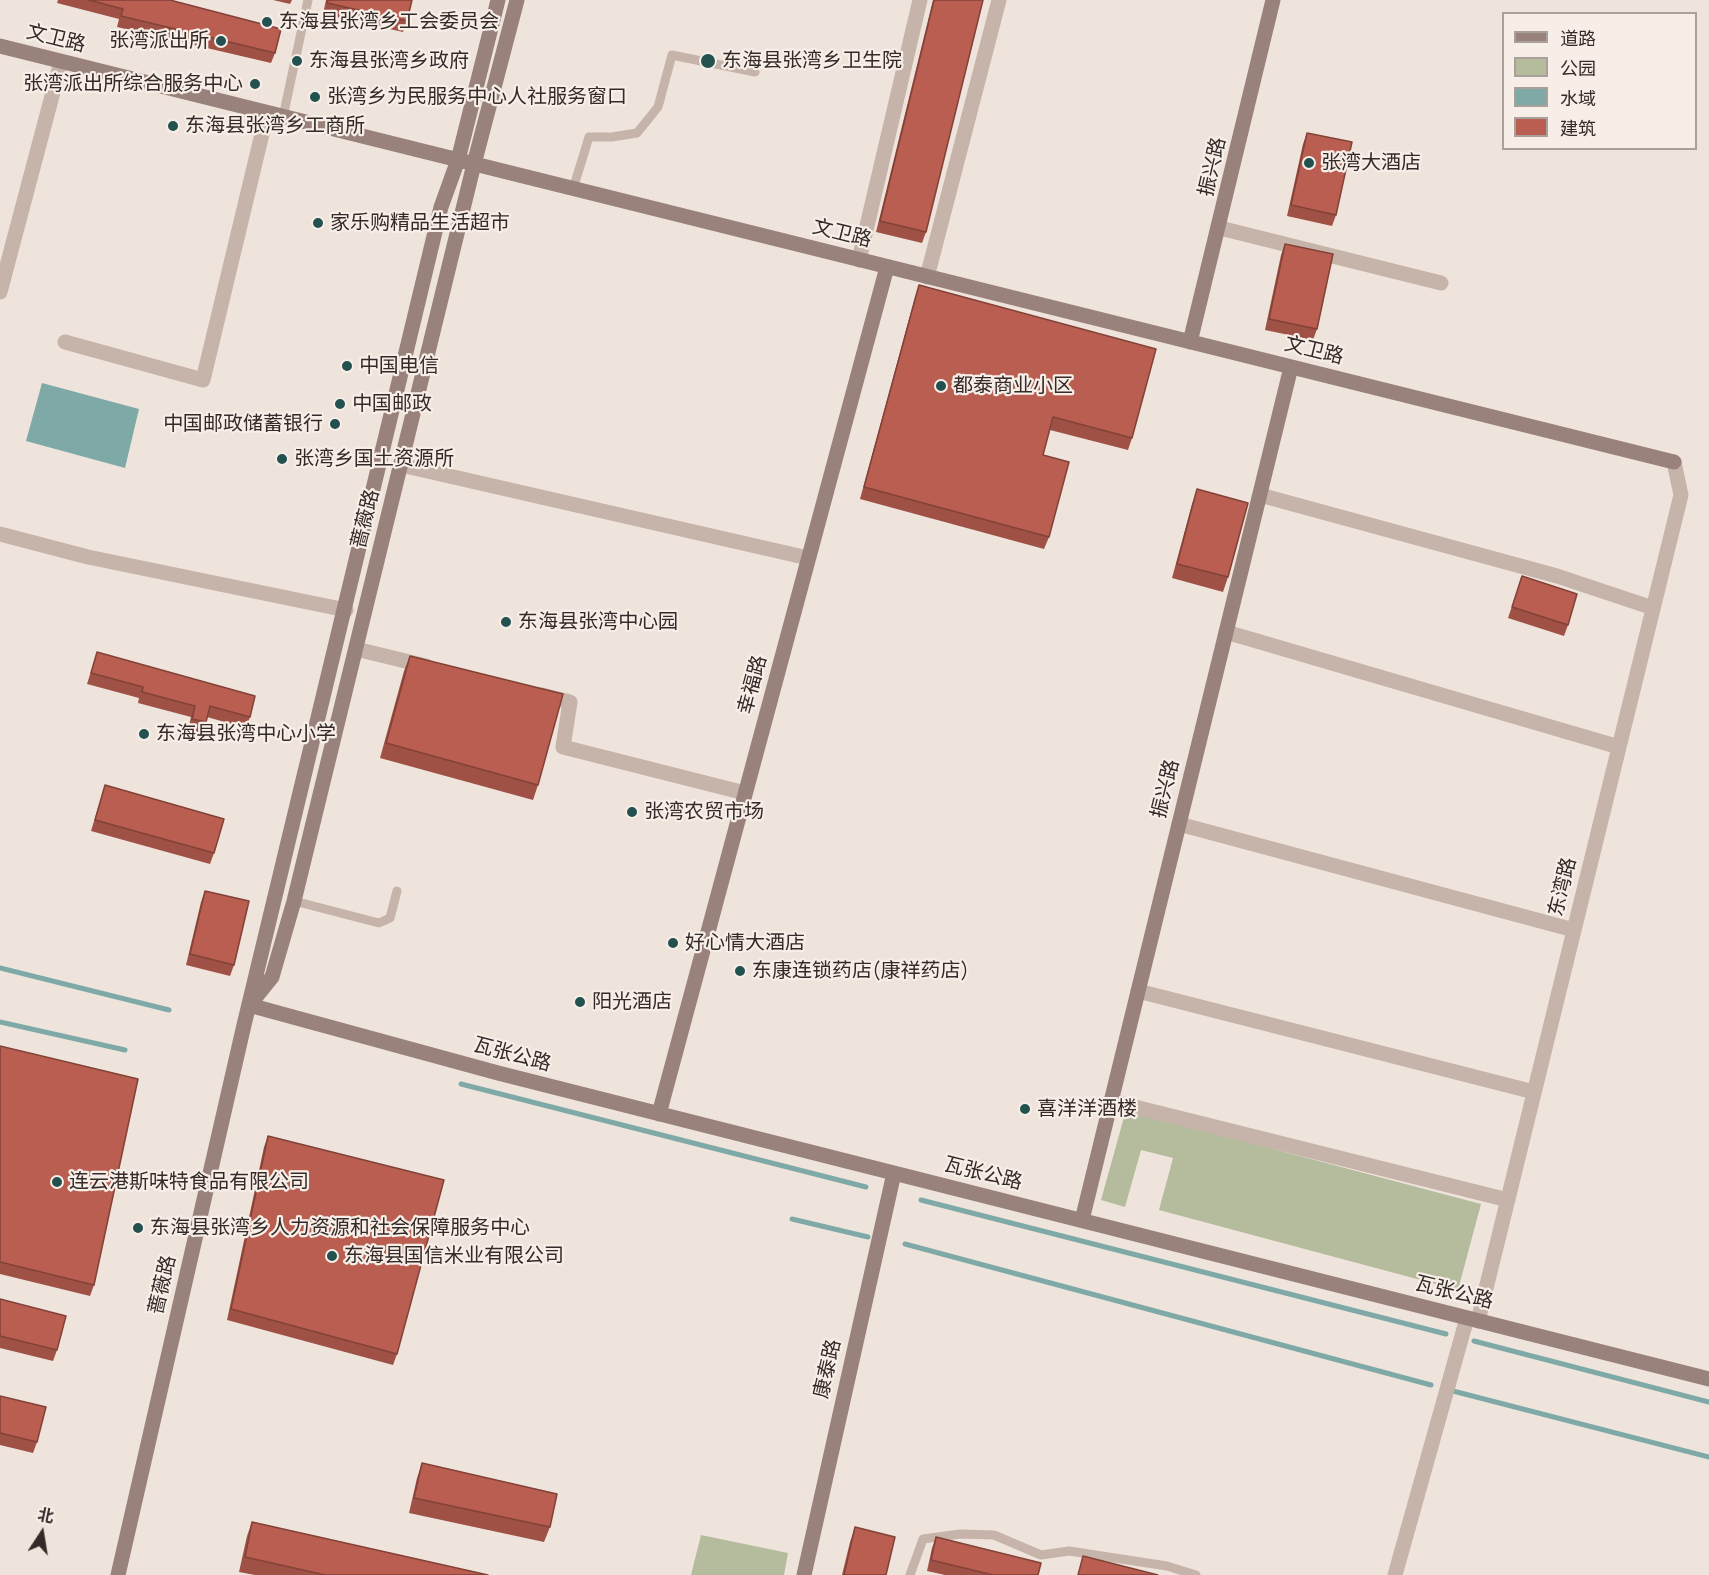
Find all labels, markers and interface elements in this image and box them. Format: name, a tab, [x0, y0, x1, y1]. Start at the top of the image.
place label: 东海县张湾乡工会委员会	[279, 10, 499, 34]
legend	[1502, 12, 1697, 150]
marker: 东海县张湾乡工会委员会	[260, 15, 274, 29]
street label: 文卫路	[24, 20, 88, 58]
text: 道路	[1560, 26, 1596, 50]
place label: 张湾派出所	[109, 29, 209, 53]
marker: 张湾派出所	[214, 34, 228, 48]
place label: 东海县张湾乡政府	[309, 49, 469, 73]
place label: 东海县张湾乡卫生院	[722, 49, 902, 73]
marker: 东海县张湾乡卫生院	[699, 52, 717, 70]
marker: 东海县张湾乡政府	[290, 54, 304, 68]
text: 公园	[1560, 56, 1596, 80]
place label: 张湾派出所综合服务中心	[23, 72, 243, 96]
marker: 张湾派出所综合服务中心	[248, 77, 262, 91]
place label: 张湾乡为民服务中心人社服务窗口	[327, 85, 627, 109]
text: 水域	[1560, 86, 1596, 110]
marker: 张湾乡为民服务中心人社服务窗口	[308, 90, 322, 104]
place label: 东海县张湾乡工商所	[185, 114, 365, 138]
text: 建筑	[1560, 116, 1596, 140]
marker: 东海县张湾乡工商所	[166, 119, 180, 133]
street label: 振兴路	[1195, 135, 1231, 199]
place label: 张湾大酒店	[1321, 151, 1421, 175]
marker: 张湾大酒店	[1302, 156, 1316, 170]
place label: 家乐购精品生活超市	[330, 211, 510, 235]
street label: 文卫路	[810, 215, 874, 253]
marker: 家乐购精品生活超市	[311, 216, 325, 230]
street label: 文卫路	[1282, 332, 1346, 370]
place label: 中国电信	[359, 354, 439, 378]
marker: 中国电信	[340, 359, 354, 373]
place label: 都泰商业小区	[953, 374, 1073, 398]
marker: 都泰商业小区	[934, 379, 948, 393]
place label: 中国邮政	[352, 392, 432, 416]
marker: 中国邮政	[333, 397, 347, 411]
place label: 中国邮政储蓄银行	[163, 412, 323, 436]
marker: 中国邮政储蓄银行	[328, 417, 342, 431]
place label: 张湾乡国土资源所	[294, 447, 454, 471]
marker: 张湾乡国土资源所	[275, 452, 289, 466]
street label: 蔷薇路	[347, 487, 385, 551]
place label: 东海县张湾中心园	[518, 610, 678, 634]
marker: 东海县张湾中心园	[499, 615, 513, 629]
street label: 幸福路	[734, 653, 772, 717]
place label: 东海县张湾中心小学	[156, 722, 336, 746]
marker: 东海县张湾中心小学	[137, 727, 151, 741]
street label: 振兴路	[1147, 757, 1185, 821]
place label: 张湾农贸市场	[644, 800, 764, 824]
marker: 张湾农贸市场	[625, 805, 639, 819]
street label: 东湾路	[1544, 855, 1582, 919]
place label: 好心情大酒店	[685, 931, 805, 955]
marker: 好心情大酒店	[666, 936, 680, 950]
place label: 东康连锁药店(康祥药店)	[752, 959, 969, 983]
marker: 东康连锁药店(康祥药店)	[733, 964, 747, 978]
place label: 阳光酒店	[592, 990, 672, 1014]
marker: 阳光酒店	[573, 995, 587, 1009]
street label: 瓦张公路	[470, 1033, 554, 1077]
place label: 喜洋洋酒楼	[1037, 1097, 1137, 1121]
marker: 喜洋洋酒楼	[1018, 1102, 1032, 1116]
street label: 瓦张公路	[941, 1153, 1025, 1195]
place label: 连云港斯味特食品有限公司	[69, 1170, 309, 1194]
marker: 连云港斯味特食品有限公司	[50, 1175, 64, 1189]
place label: 东海县张湾乡人力资源和社会保障服务中心	[150, 1216, 530, 1240]
marker: 东海县张湾乡人力资源和社会保障服务中心	[131, 1221, 145, 1235]
place label: 东海县国信米业有限公司	[344, 1244, 564, 1268]
marker: 东海县国信米业有限公司	[325, 1249, 339, 1263]
street label: 蔷薇路	[145, 1253, 181, 1317]
street label: 瓦张公路	[1412, 1272, 1496, 1314]
street label: 康泰路	[810, 1337, 846, 1401]
north arrow	[12, 1503, 72, 1563]
text: 北	[36, 1503, 56, 1528]

